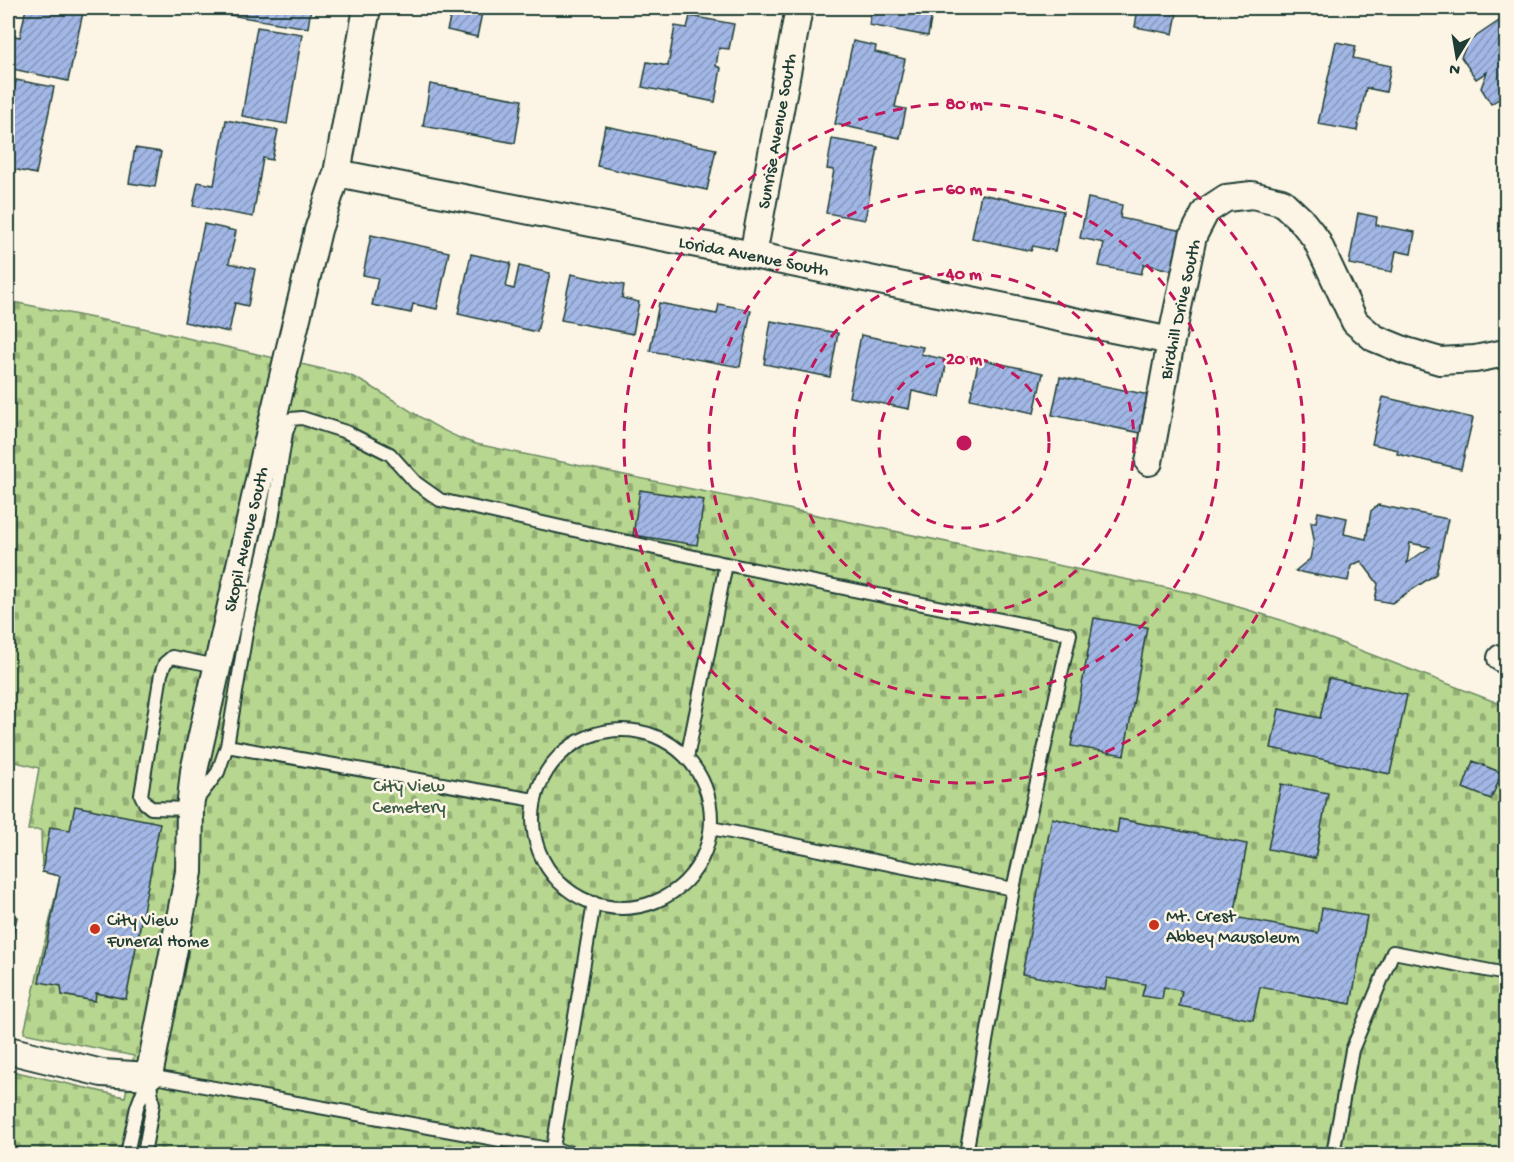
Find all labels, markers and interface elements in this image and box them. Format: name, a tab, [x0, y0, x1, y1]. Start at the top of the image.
north arrow	[1427, 27, 1487, 87]
street label: Sunrise Avenue South	[754, 52, 803, 211]
text: N	[1447, 58, 1462, 79]
text: 80 m	[945, 95, 983, 116]
text: 60 m	[946, 180, 982, 201]
street label: Lorida Avenue South	[677, 233, 831, 282]
street label: Birdhill Drive South	[1156, 237, 1207, 382]
text: 40 m	[945, 265, 982, 286]
text: 20 m	[946, 350, 982, 371]
centre of rings	[954, 433, 974, 453]
street label: Skopil Avenue South	[221, 465, 274, 614]
park label: City View Cemetery	[373, 777, 446, 819]
place label: Mt. Crest Abbey Mausoleum	[1166, 907, 1300, 949]
place label: City View Funeral Home	[106, 911, 209, 953]
marker: Mt. Crest Abbey Mausoleum	[1147, 918, 1161, 932]
marker: City View Funeral Home	[88, 922, 102, 936]

